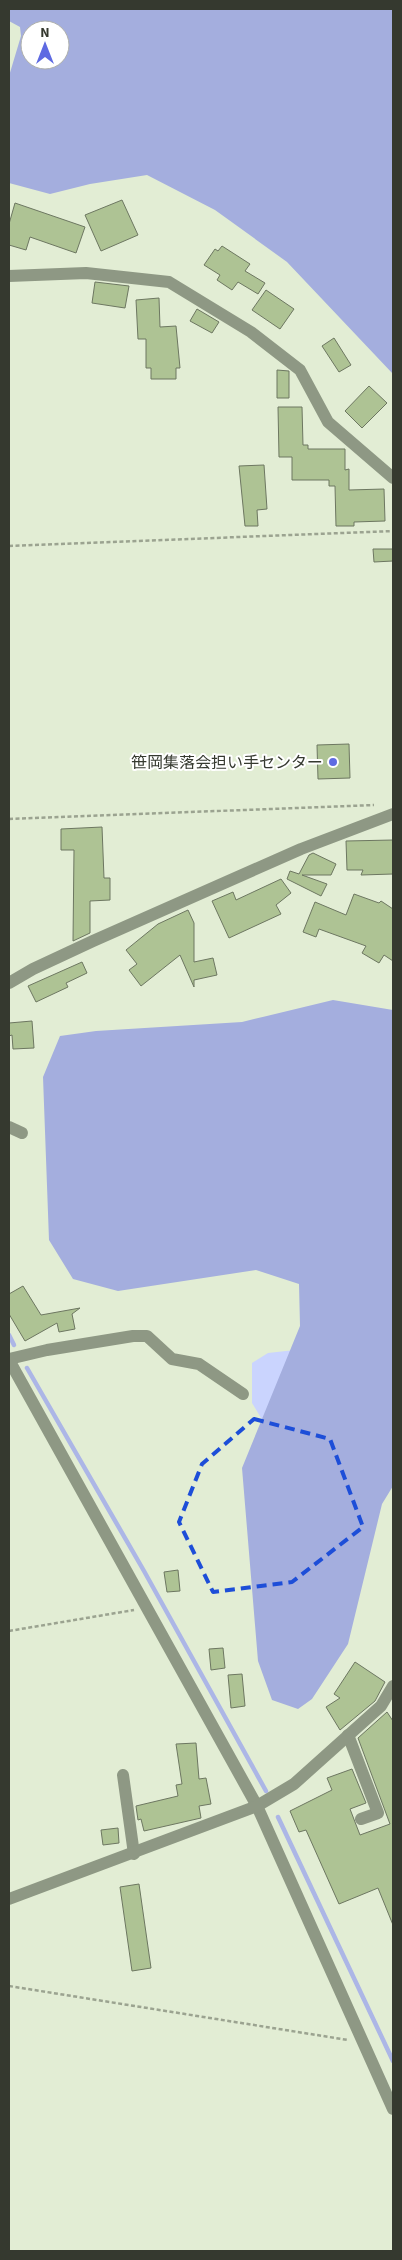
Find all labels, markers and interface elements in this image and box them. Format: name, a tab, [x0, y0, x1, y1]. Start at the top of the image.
north arrow	[20, 20, 70, 70]
text: N	[40, 23, 50, 43]
place label: 笹岡集落会担い手センター	[131, 752, 323, 774]
marker: 笹岡集落会担い手センター	[327, 756, 339, 768]

